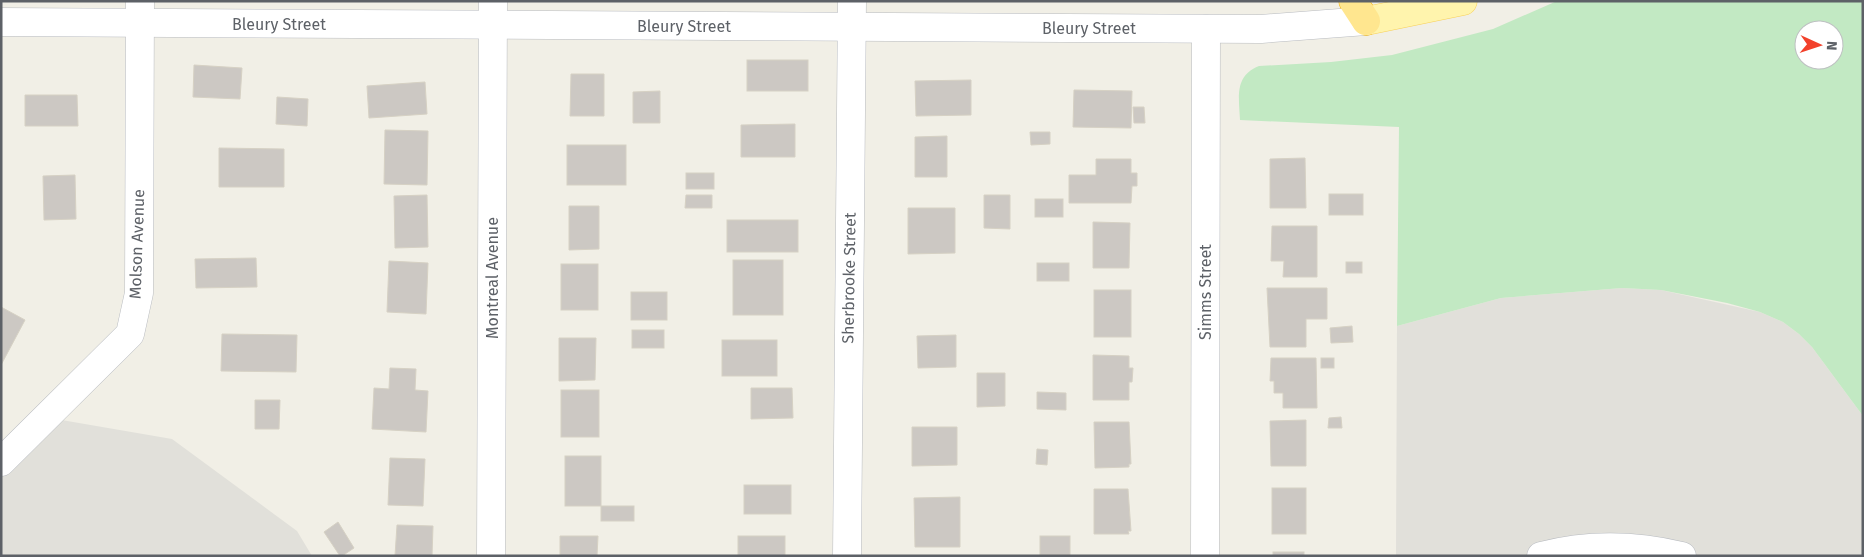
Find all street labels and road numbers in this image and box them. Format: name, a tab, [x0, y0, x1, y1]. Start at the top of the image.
street label: Bleury Street	[232, 15, 326, 34]
street label: Bleury Street	[637, 17, 731, 36]
street label: Bleury Street	[1042, 19, 1136, 38]
street label: Molson Avenue	[126, 189, 148, 299]
street label: Sherbrooke Street	[838, 212, 860, 344]
street label: Montreal Avenue	[483, 217, 502, 339]
street label: Simms Street	[1196, 244, 1215, 340]

